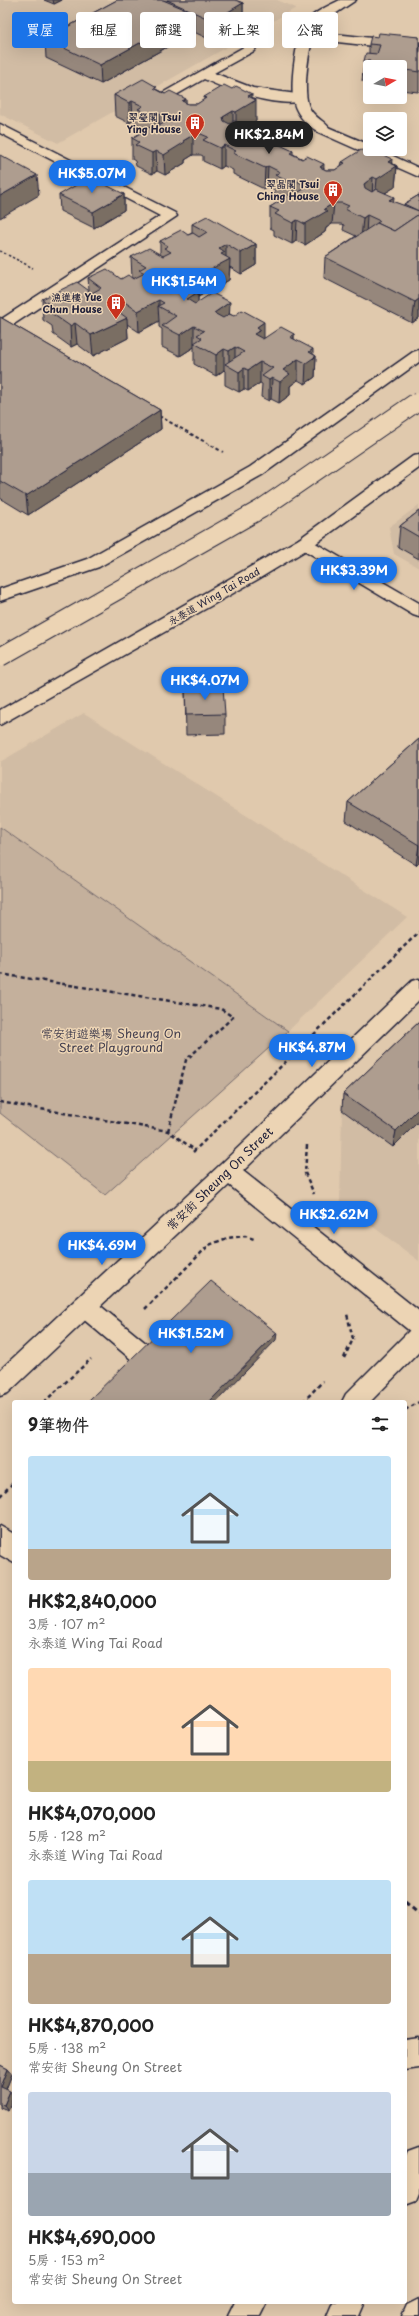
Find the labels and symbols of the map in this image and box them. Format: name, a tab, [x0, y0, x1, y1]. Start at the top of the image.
north arrow	[363, 60, 407, 104]
place label: 翠瑩閣 Tsui Ying House	[127, 109, 182, 136]
building icon: 翠瑩閣 Tsui Ying House	[184, 112, 206, 140]
pin: HK$2.84M	[228, 121, 310, 155]
pin: HK$5.07M	[51, 160, 133, 194]
place label: 翠晶閣 Tsui Ching House	[257, 176, 320, 203]
building icon: 翠晶閣 Tsui Ching House	[322, 179, 344, 207]
pin: HK$1.54M	[143, 268, 225, 302]
place label: 漁進樓 Yue Chun House	[42, 289, 103, 316]
building icon: 漁進樓 Yue Chun House	[105, 292, 127, 320]
pin: HK$3.39M	[313, 557, 395, 591]
street label: 永泰道 Wing Tai Road	[165, 563, 263, 628]
pin: HK$4.07M	[164, 667, 246, 701]
park label: 常安街遊樂場 Sheung On Street Playground	[41, 1024, 181, 1056]
pin: HK$4.87M	[271, 1034, 353, 1068]
street label: 常安街 Sheung On Street	[162, 1122, 277, 1234]
pin: HK$2.62M	[293, 1201, 375, 1235]
pin: HK$4.69M	[61, 1232, 143, 1266]
pin: HK$1.52M	[150, 1320, 232, 1354]

